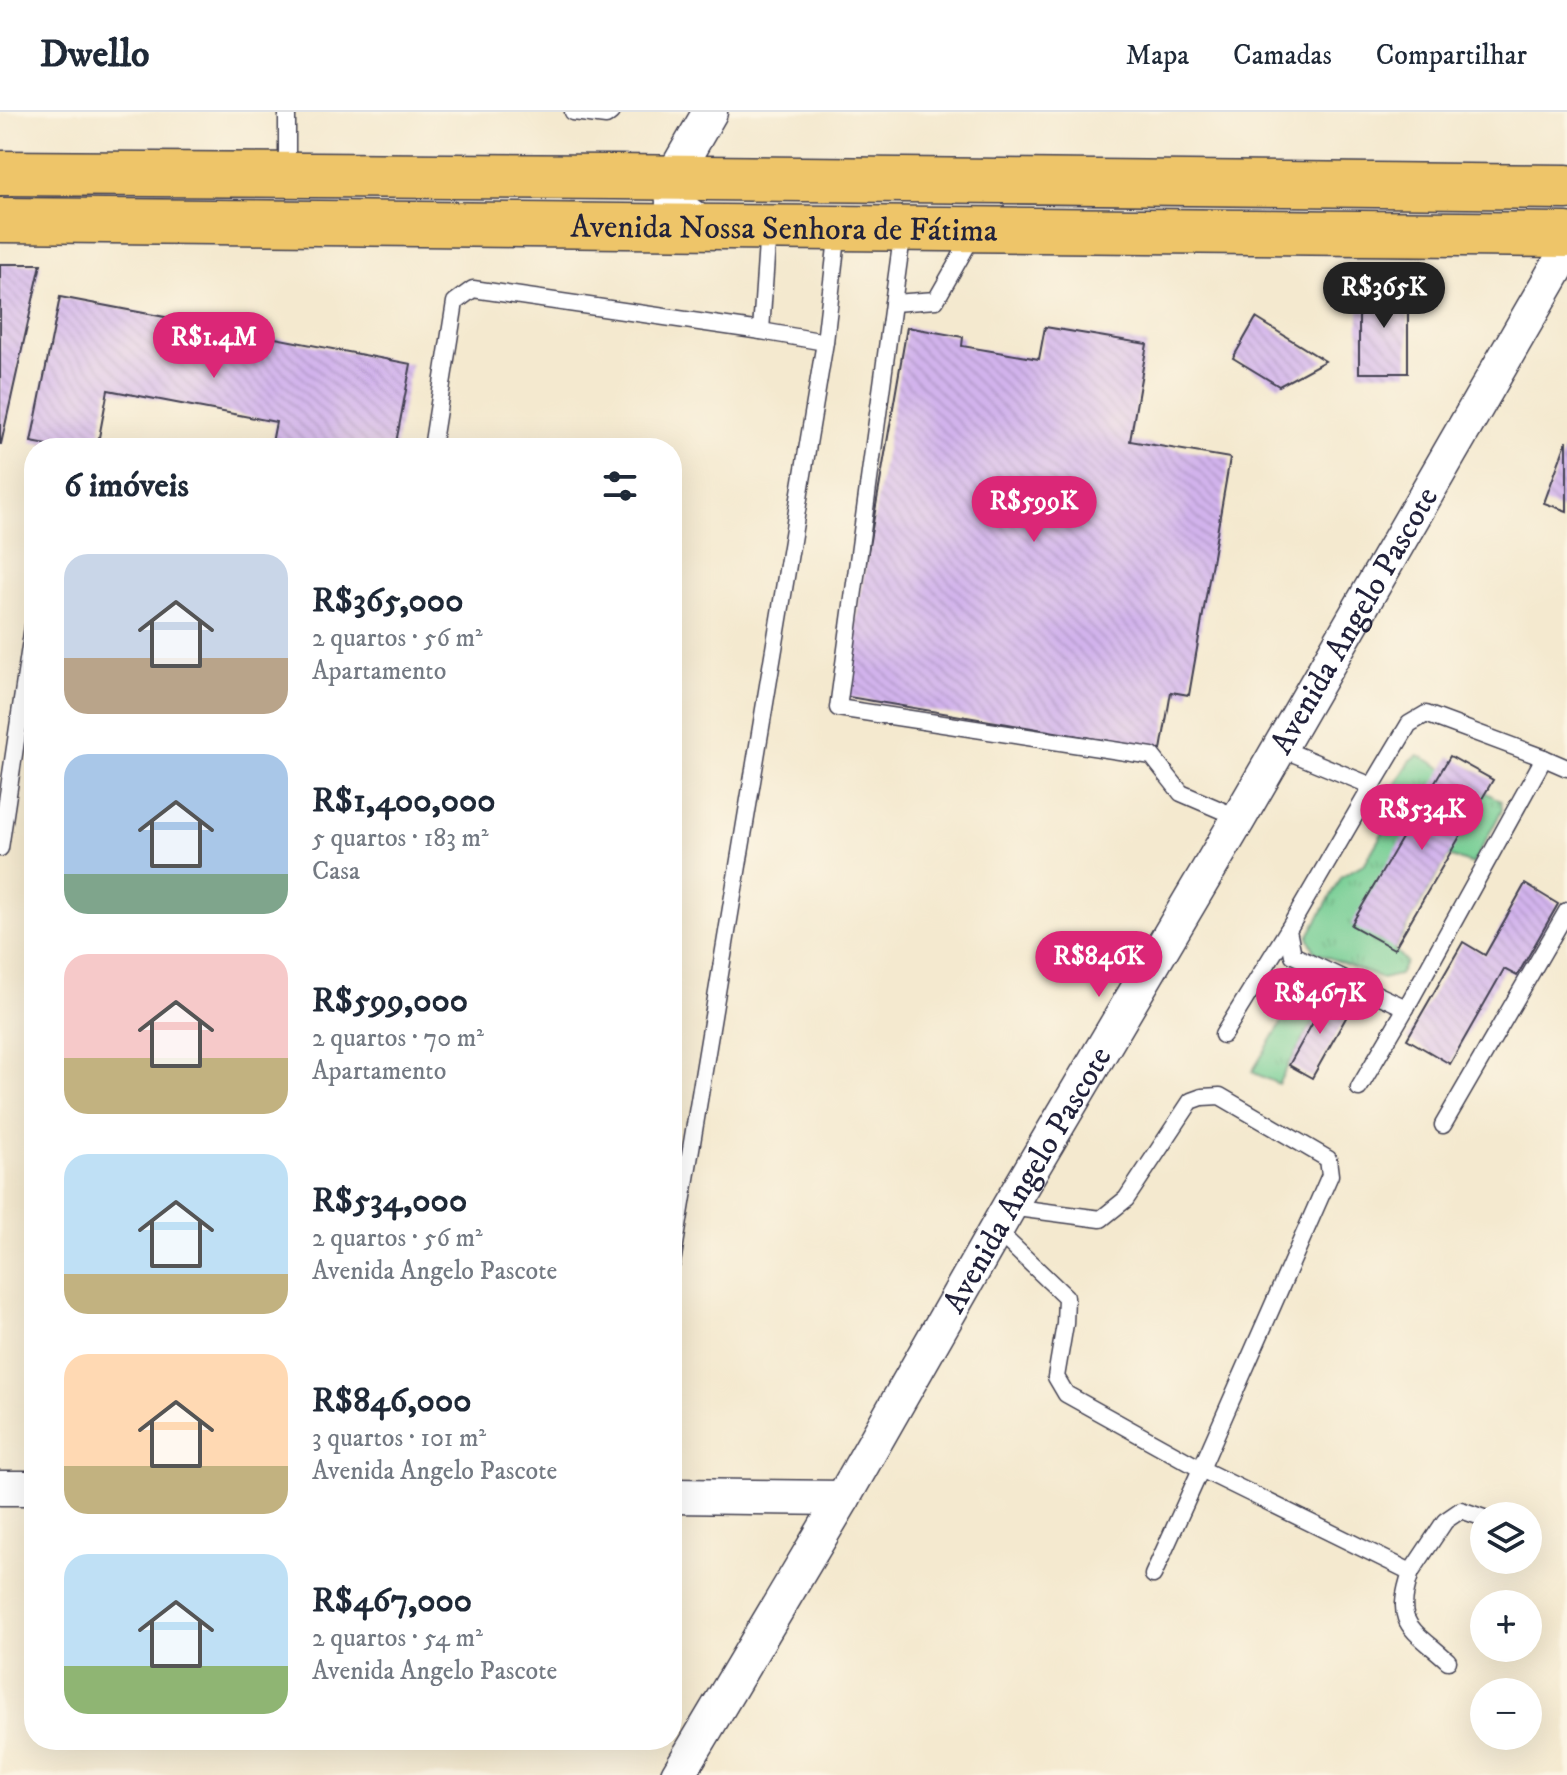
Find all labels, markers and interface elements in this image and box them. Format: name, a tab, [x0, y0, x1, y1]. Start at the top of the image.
text: Dwello	[40, 31, 149, 79]
text: Mapa	[1126, 38, 1189, 73]
text: Camadas	[1233, 38, 1332, 73]
text: Compartilhar	[1376, 38, 1527, 73]
street label: Avenida Nossa Senhora de Fátima	[570, 207, 998, 252]
pin: R$365K	[1319, 262, 1449, 330]
text: R$365K	[1341, 271, 1427, 304]
pin: R$1.4M	[149, 312, 279, 380]
text: R$1.4M	[171, 321, 257, 354]
icon: filters	[598, 464, 642, 508]
text: 6 imóveis	[64, 465, 189, 507]
pin: R$599K	[969, 476, 1099, 544]
street label: Avenida Angelo Pascote	[1262, 480, 1448, 762]
text: R$599K	[990, 485, 1078, 518]
text: R$365,000	[312, 580, 463, 622]
icon: home	[128, 586, 224, 682]
text: 2 quartos · 56 m²	[312, 622, 483, 655]
text: Apartamento	[312, 655, 446, 688]
text: R$1,400,000	[312, 780, 496, 822]
pin: R$534K	[1357, 784, 1487, 852]
icon: home	[128, 786, 224, 882]
text: R$534K	[1378, 793, 1466, 826]
text: 5 quartos · 183 m²	[312, 822, 489, 855]
text: Casa	[312, 855, 360, 888]
pin: R$846K	[1034, 931, 1164, 999]
text: R$846K	[1053, 940, 1145, 973]
pin: R$467K	[1255, 968, 1385, 1036]
text: R$467K	[1274, 977, 1366, 1010]
text: R$599,000	[312, 980, 468, 1022]
icon: home	[128, 986, 224, 1082]
text: 2 quartos · 70 m²	[312, 1022, 484, 1055]
street label: Avenida Angelo Pascote	[935, 1040, 1121, 1321]
text: Apartamento	[312, 1055, 446, 1088]
text: R$534,000	[312, 1180, 467, 1222]
icon: home	[128, 1186, 224, 1282]
text: 2 quartos · 56 m²	[312, 1222, 483, 1255]
text: Avenida Angelo Pascote	[312, 1255, 557, 1288]
text: R$846,000	[312, 1380, 472, 1422]
icon: home	[128, 1386, 224, 1482]
text: 3 quartos · 101 m²	[312, 1422, 486, 1455]
text: Avenida Angelo Pascote	[312, 1455, 557, 1488]
map controls	[1470, 1502, 1542, 1750]
button: layers	[1470, 1502, 1542, 1574]
text: R$467,000	[312, 1580, 472, 1622]
icon: home	[128, 1586, 224, 1682]
button: +	[1470, 1590, 1542, 1662]
text: 2 quartos · 54 m²	[312, 1622, 483, 1655]
text: Avenida Angelo Pascote	[312, 1655, 557, 1688]
button: −	[1470, 1678, 1542, 1750]

